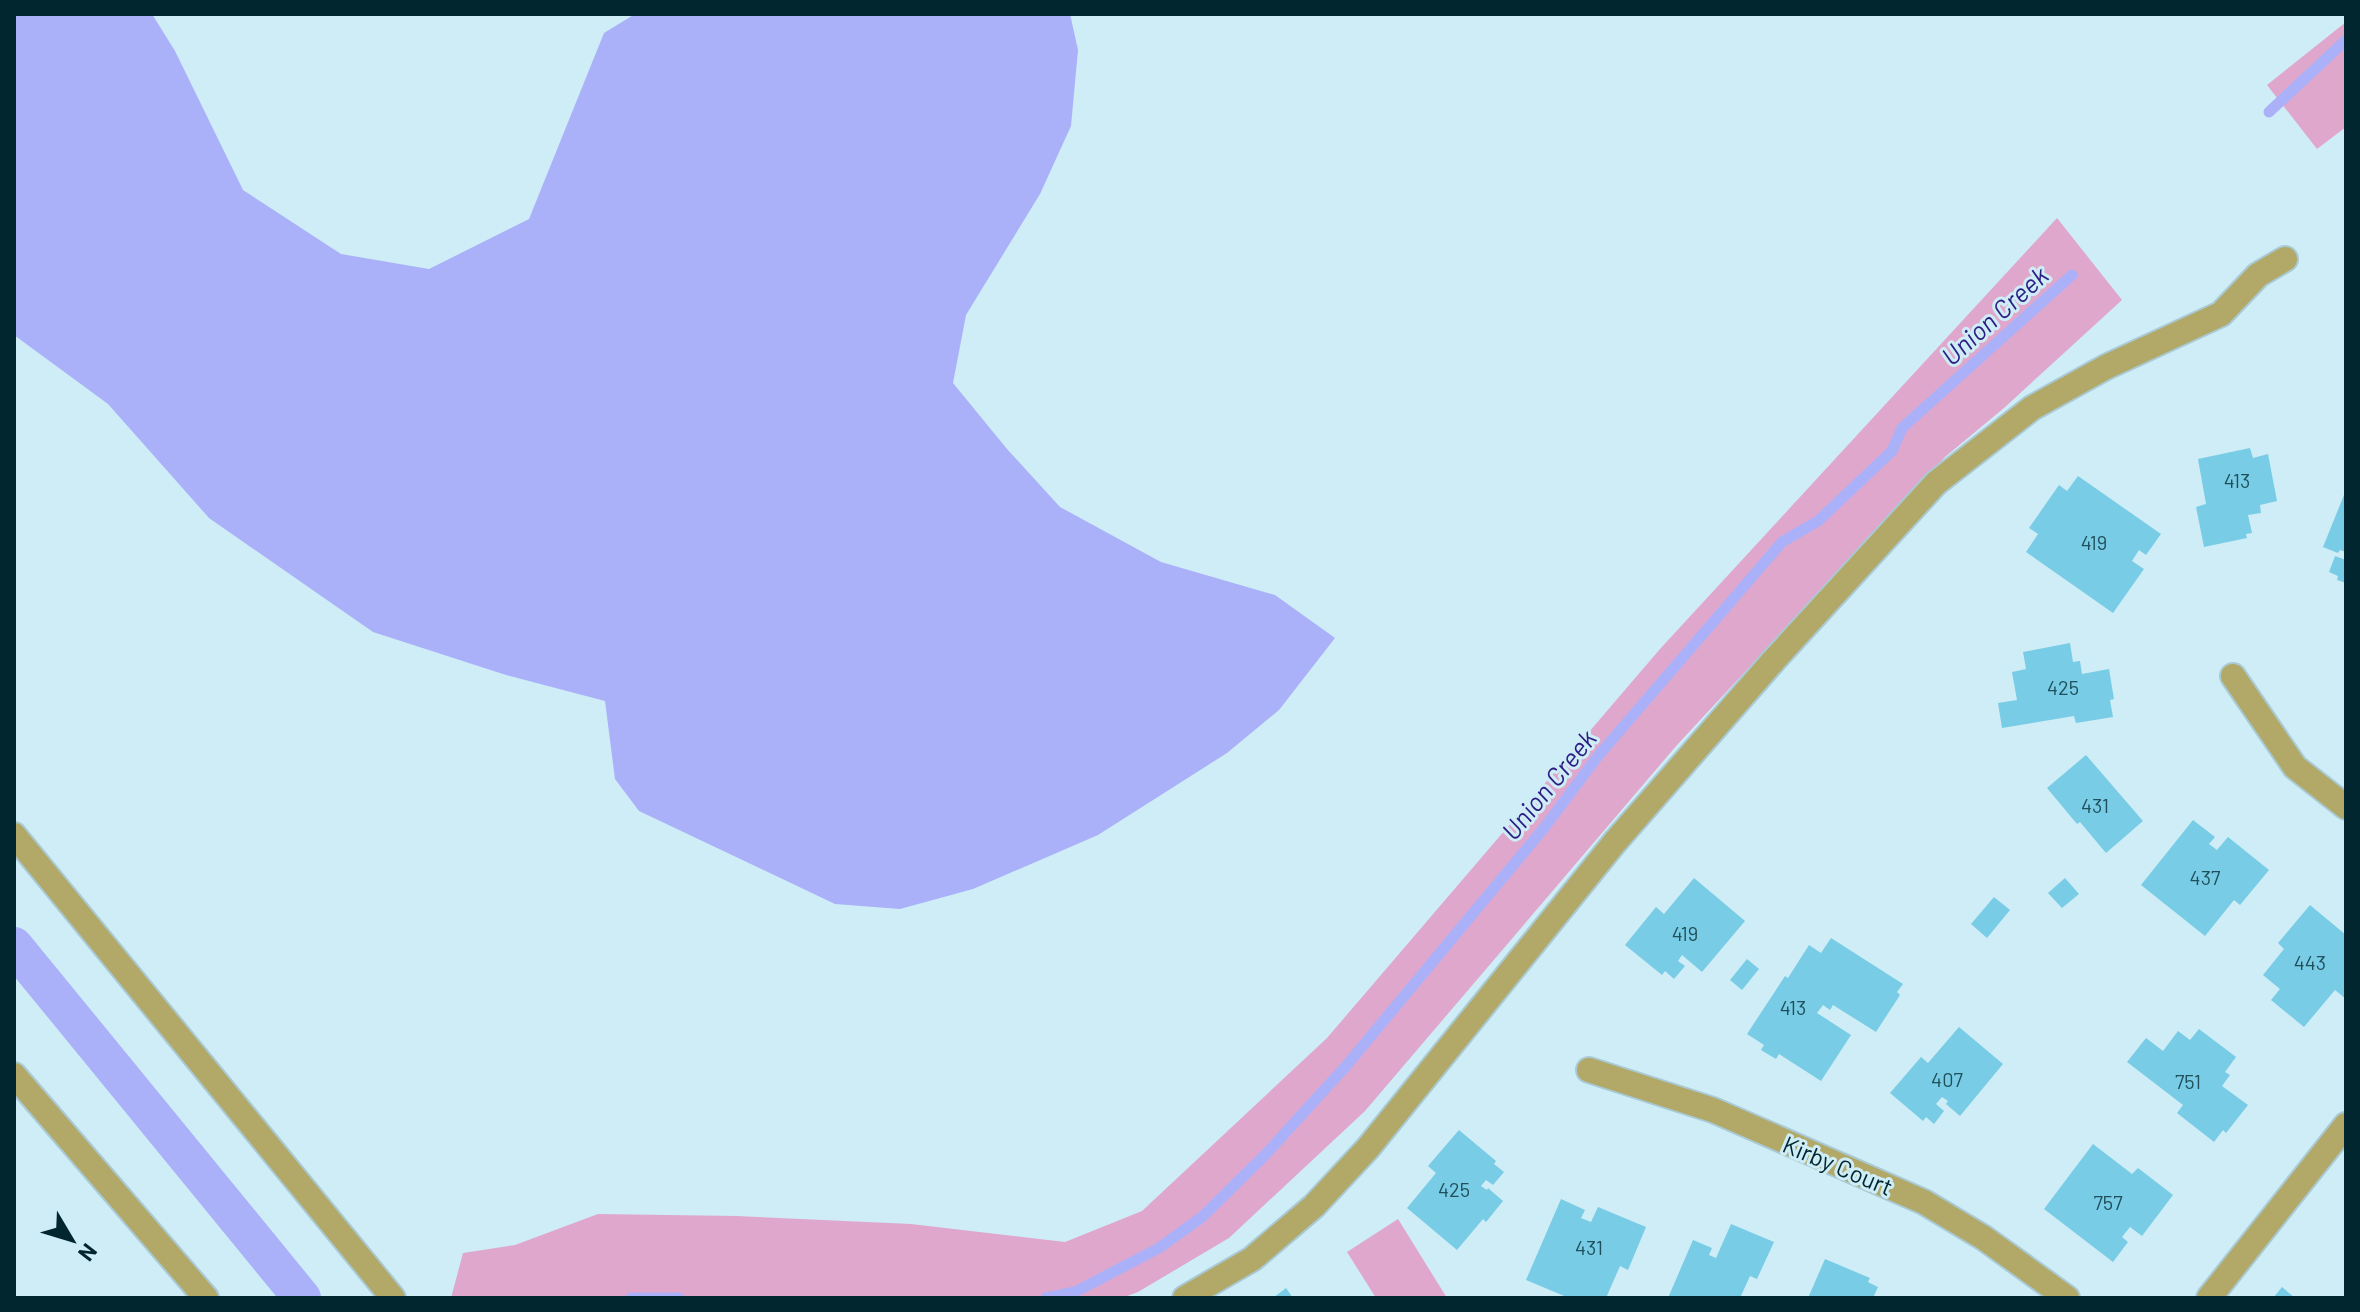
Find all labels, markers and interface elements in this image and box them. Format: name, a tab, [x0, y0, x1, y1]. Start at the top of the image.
water label: Union Creek	[1934, 259, 2054, 371]
house number: 413	[2224, 468, 2250, 492]
house number: 419	[2081, 530, 2107, 554]
house number: 425	[2047, 675, 2079, 699]
water label: Union Creek	[1494, 722, 1602, 845]
house number: 431	[2081, 793, 2109, 817]
house number: 437	[2190, 865, 2221, 889]
house number: 419	[1672, 921, 1698, 945]
house number: 443	[2294, 950, 2326, 974]
house number: 413	[1780, 995, 1806, 1019]
house number: 407	[1931, 1067, 1963, 1091]
house number: 751	[2175, 1069, 2201, 1093]
street label: Kirby Court	[1779, 1129, 1897, 1201]
house number: 425	[1438, 1177, 1470, 1201]
house number: 757	[2093, 1190, 2123, 1214]
north arrow	[32, 1200, 112, 1280]
house number: 431	[1575, 1235, 1603, 1259]
text: N	[74, 1239, 103, 1267]

